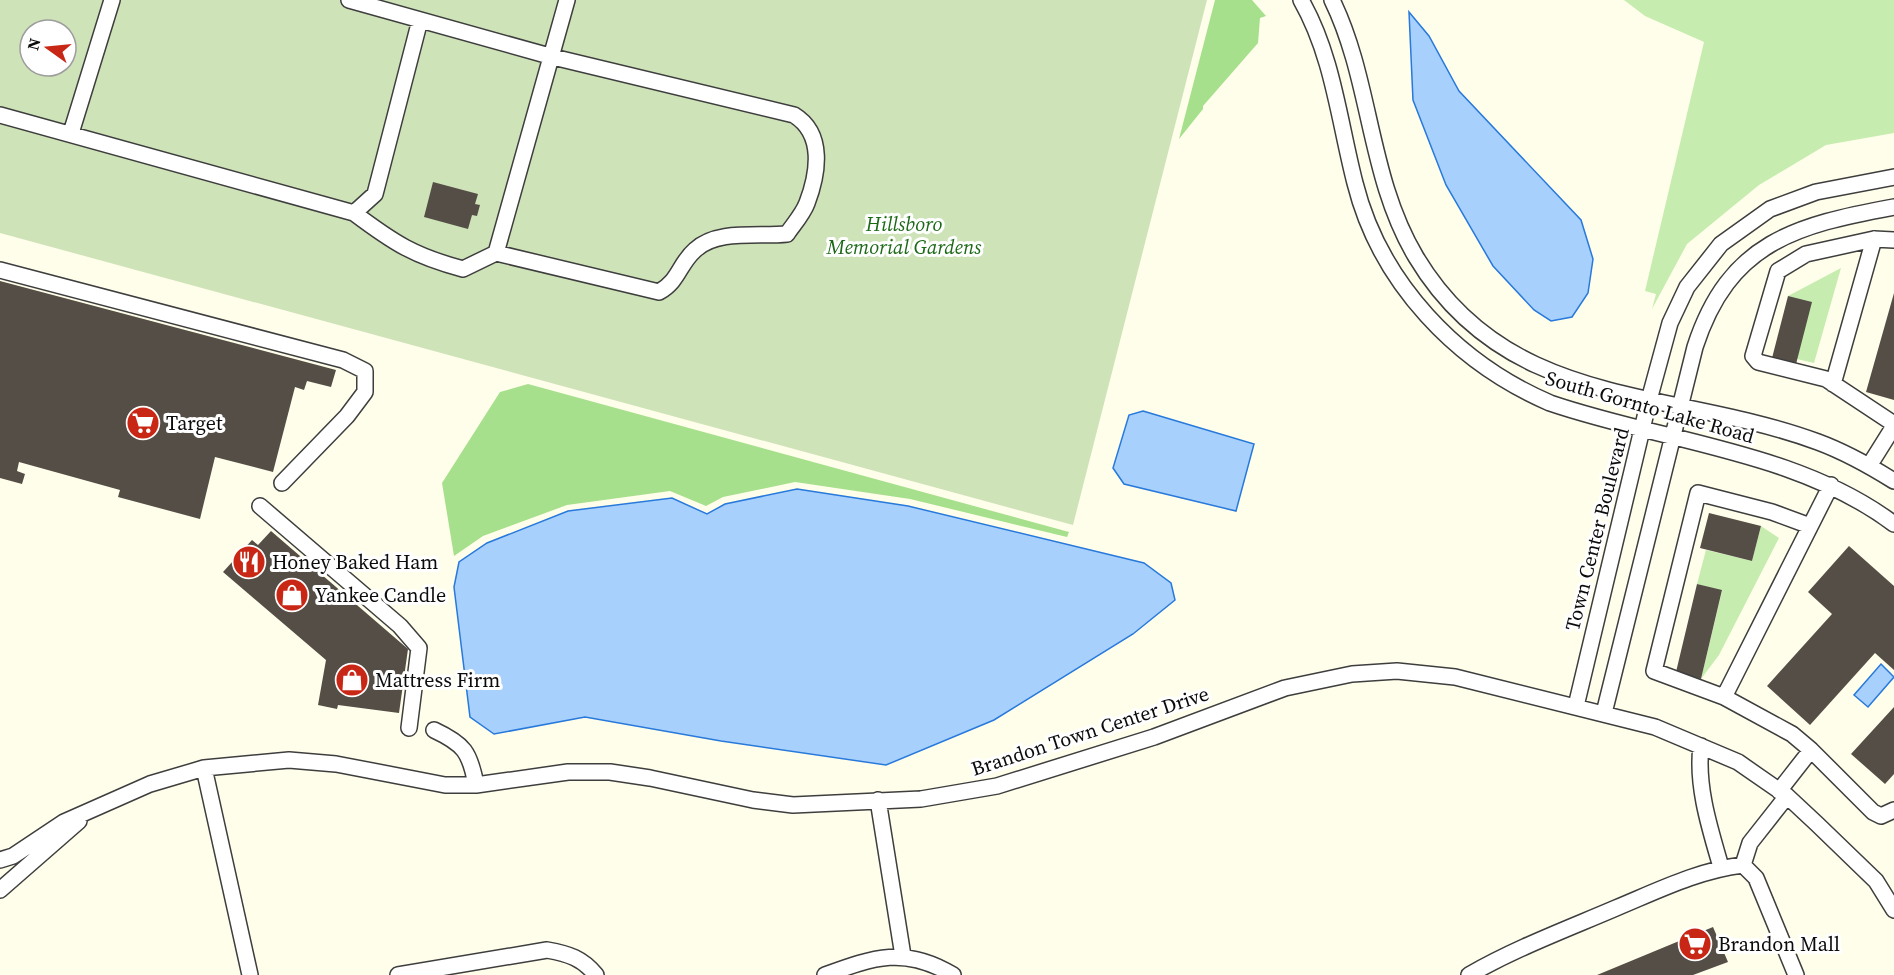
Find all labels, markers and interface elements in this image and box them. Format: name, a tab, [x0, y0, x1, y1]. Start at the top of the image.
north arrow	[18, 18, 78, 78]
text: N	[21, 35, 46, 53]
park label: Hillsboro Memorial Gardens	[826, 210, 982, 261]
street label: South Gornto Lake Road	[1542, 364, 1758, 450]
supermarket icon: Target	[125, 405, 161, 441]
place label: Target	[166, 409, 223, 437]
street label: Town Center Boulevard	[1558, 424, 1636, 634]
restaurant icon: Honey Baked Ham	[231, 544, 267, 580]
place label: Honey Baked Ham	[272, 548, 438, 576]
shop icon: Yankee Candle	[274, 577, 310, 613]
place label: Yankee Candle	[315, 581, 446, 609]
shop icon: Mattress Firm	[334, 662, 370, 698]
place label: Mattress Firm	[375, 666, 500, 694]
street label: Brandon Town Center Drive	[968, 679, 1212, 783]
supermarket icon: Brandon Mall	[1677, 926, 1713, 962]
place label: Brandon Mall	[1718, 930, 1840, 958]

